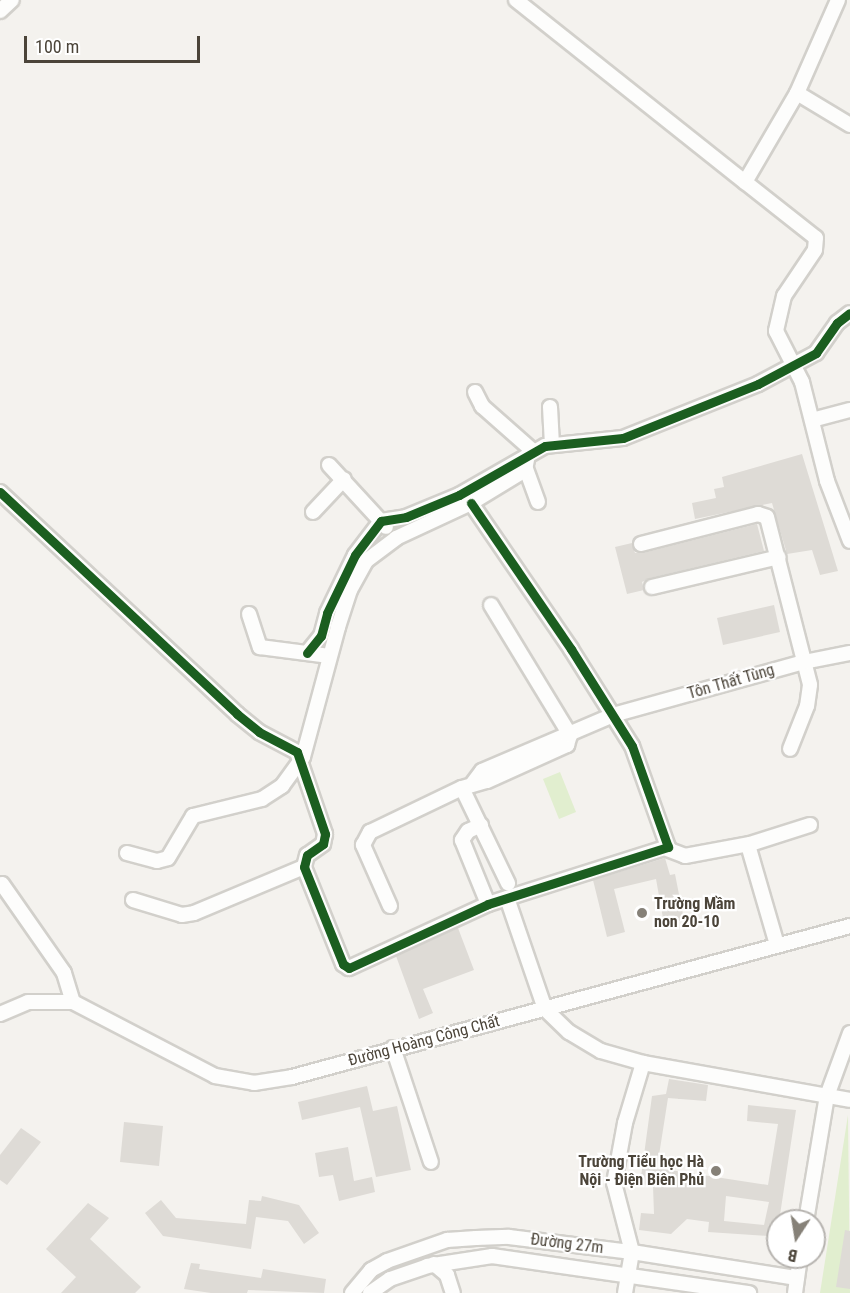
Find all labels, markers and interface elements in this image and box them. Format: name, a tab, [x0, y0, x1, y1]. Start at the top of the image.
scale bar	[27, 24, 202, 62]
text: 100 m	[35, 36, 79, 57]
street label: Tôn Thất Tùng	[685, 660, 777, 704]
place label: Trường Mầm non 20-10	[654, 894, 735, 932]
marker: Trường Mầm non 20-10	[635, 906, 649, 920]
street label: Đường Hoàng Công Chất	[346, 1012, 502, 1070]
place label: Trường Tiểu học Hà Nội - Điện Biên Phủ	[578, 1152, 704, 1190]
marker: Trường Tiểu học Hà Nội - Điện Biên Phủ	[709, 1164, 723, 1178]
north arrow	[766, 1209, 826, 1269]
street label: Đường 27m	[529, 1230, 605, 1258]
text: B	[786, 1245, 799, 1265]

